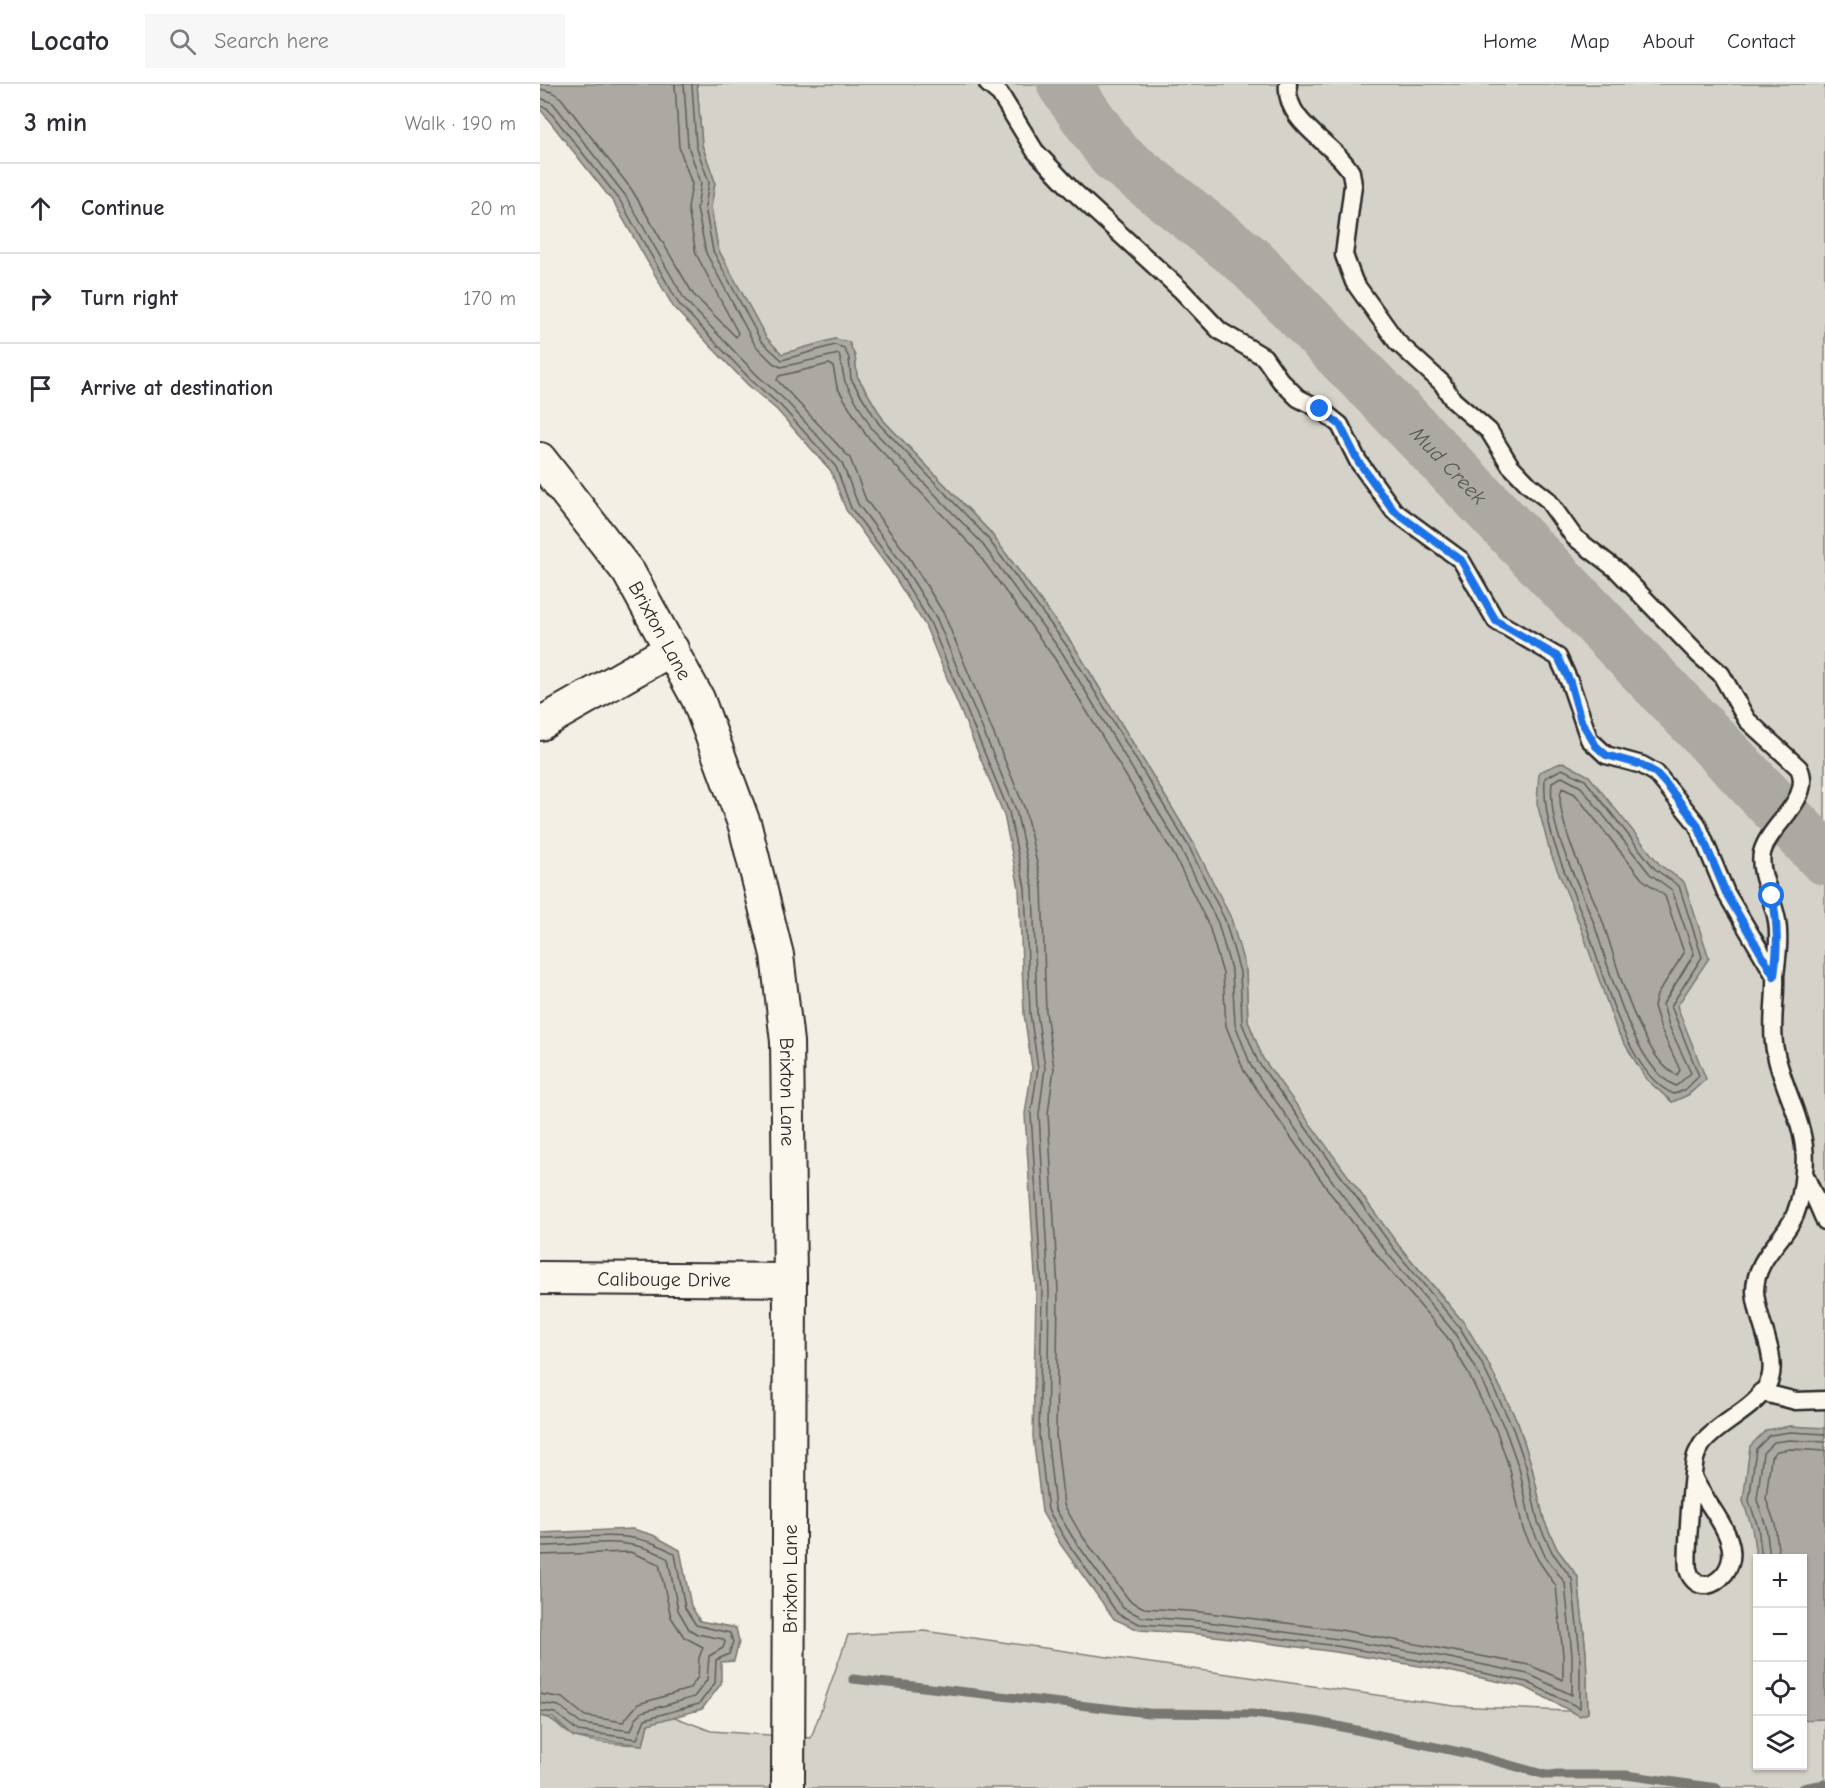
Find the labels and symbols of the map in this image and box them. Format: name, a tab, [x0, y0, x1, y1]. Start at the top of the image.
route end	[1306, 395, 1332, 421]
water label: Mud Creek	[1405, 421, 1492, 510]
street label: Brixton Lane	[624, 577, 696, 684]
route start	[1758, 882, 1784, 908]
street label: Brixton Lane	[775, 1037, 799, 1146]
street label: Calibouge Drive	[597, 1267, 731, 1292]
street label: Brixton Lane	[779, 1525, 802, 1633]

